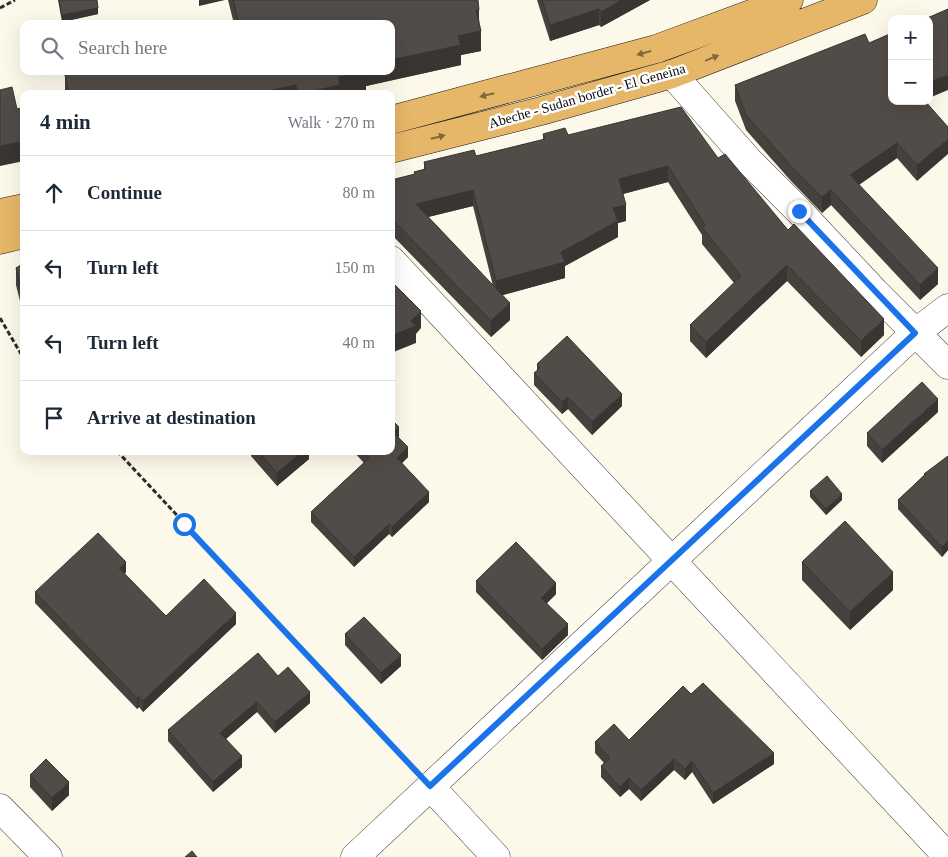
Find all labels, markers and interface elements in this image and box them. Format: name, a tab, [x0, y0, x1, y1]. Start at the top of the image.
map controls	[888, 15, 933, 105]
button: +	[888, 15, 933, 60]
search box	[20, 20, 395, 75]
icon: search	[38, 34, 66, 62]
text: Search here	[78, 37, 167, 58]
one-way arrow	[637, 49, 652, 57]
one-way arrow	[705, 53, 719, 61]
button: −	[888, 60, 933, 105]
street label: Abeche - Sudan border - El Geneina	[487, 61, 688, 131]
one-way arrow	[480, 91, 495, 99]
text: 4 min	[40, 110, 91, 134]
text: Walk · 270 m	[288, 114, 375, 131]
one-way arrow	[431, 133, 446, 141]
icon: ahead	[40, 179, 68, 207]
text: Continue	[87, 182, 162, 203]
text: 80 m	[343, 184, 375, 201]
route end	[788, 200, 811, 223]
icon: left	[40, 254, 68, 282]
text: Turn left	[87, 257, 159, 278]
text: 150 m	[335, 259, 375, 276]
icon: left	[40, 329, 68, 357]
text: Turn left	[87, 332, 159, 353]
text: 40 m	[343, 334, 375, 351]
icon: arrive	[40, 404, 68, 432]
text: Arrive at destination	[87, 407, 256, 428]
route start	[173, 513, 196, 536]

